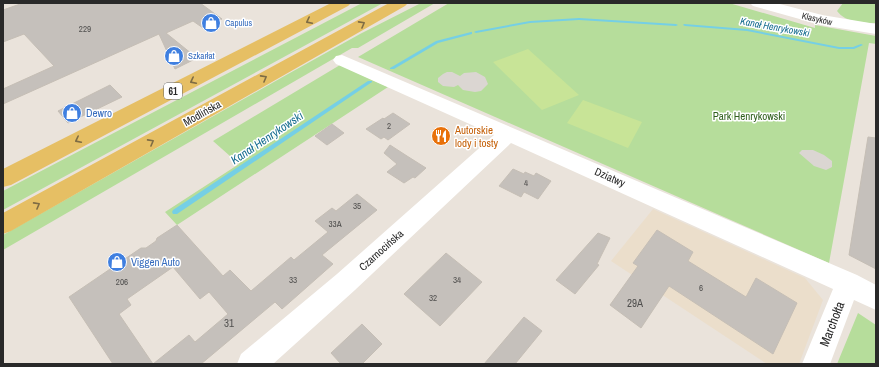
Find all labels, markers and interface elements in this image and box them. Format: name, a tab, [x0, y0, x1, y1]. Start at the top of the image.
street label: Klasyków	[800, 10, 834, 29]
shop icon: Capulus	[200, 12, 222, 34]
water label: Kanał Henrykowski	[739, 15, 811, 40]
one-way arrow	[305, 16, 313, 24]
place label: Capulus	[225, 17, 252, 29]
one-way arrow	[358, 21, 365, 29]
house number: 229	[79, 23, 91, 35]
shop icon: Szkarłat	[163, 45, 185, 67]
place label: Szkarłat	[188, 50, 215, 62]
one-way arrow	[190, 76, 197, 83]
one-way arrow	[260, 76, 267, 83]
road number: 61	[164, 83, 182, 99]
street label: Modlińska	[181, 97, 223, 129]
shop icon: Dewro	[61, 102, 83, 124]
place label: Dewro	[86, 106, 112, 120]
water label: Kanał Henrykowski	[228, 108, 307, 168]
park label: Park Henrykowski	[713, 109, 785, 123]
house number: 2	[387, 120, 391, 132]
place label: Autorskie lody i tosty	[454, 123, 499, 150]
restaurant icon: Autorskie lody i tosty	[430, 125, 452, 147]
one-way arrow	[74, 135, 82, 143]
one-way arrow	[146, 139, 154, 146]
street label: Dziatwy	[593, 164, 628, 190]
house number: 4	[524, 177, 528, 189]
house number: 35	[353, 200, 361, 212]
one-way arrow	[33, 202, 40, 209]
house number: 33A	[328, 218, 342, 230]
street label: Czarnocińska	[356, 226, 406, 274]
shop icon: Viggen Auto	[106, 251, 128, 273]
place label: Viggen Auto	[131, 255, 180, 269]
house number: 33	[289, 274, 297, 286]
house number: 34	[453, 274, 461, 286]
house number: 206	[116, 276, 128, 288]
house number: 6	[699, 282, 703, 294]
house number: 32	[429, 292, 437, 304]
house number: 29A	[627, 296, 644, 310]
street label: Marchołta	[816, 299, 848, 349]
house number: 31	[224, 316, 234, 330]

